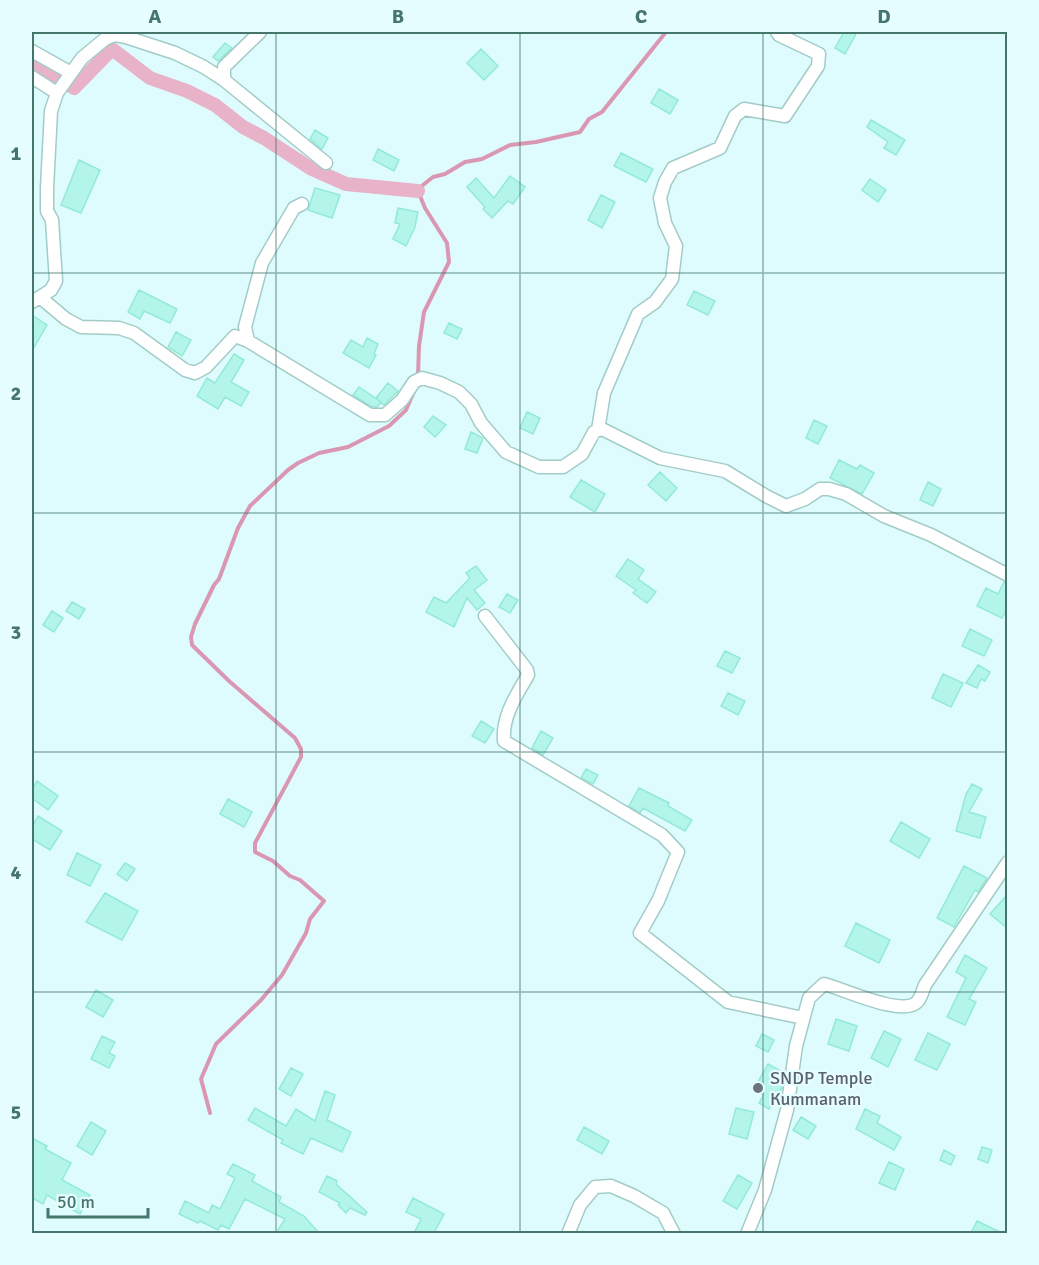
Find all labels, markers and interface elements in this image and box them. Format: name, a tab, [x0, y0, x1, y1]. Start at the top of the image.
text: A	[149, 4, 162, 29]
text: B	[392, 4, 404, 29]
text: C	[635, 4, 647, 29]
text: D	[877, 4, 891, 29]
text: 1	[11, 141, 22, 166]
text: 2	[11, 381, 21, 406]
text: 3	[11, 620, 21, 645]
text: 4	[11, 860, 22, 885]
place label: SNDP Temple Kummanam	[770, 1067, 872, 1110]
marker: SNDP Temple Kummanam	[751, 1081, 765, 1095]
text: 5	[11, 1100, 21, 1125]
scale bar	[48, 1181, 148, 1219]
text: 50 m	[57, 1191, 95, 1213]

